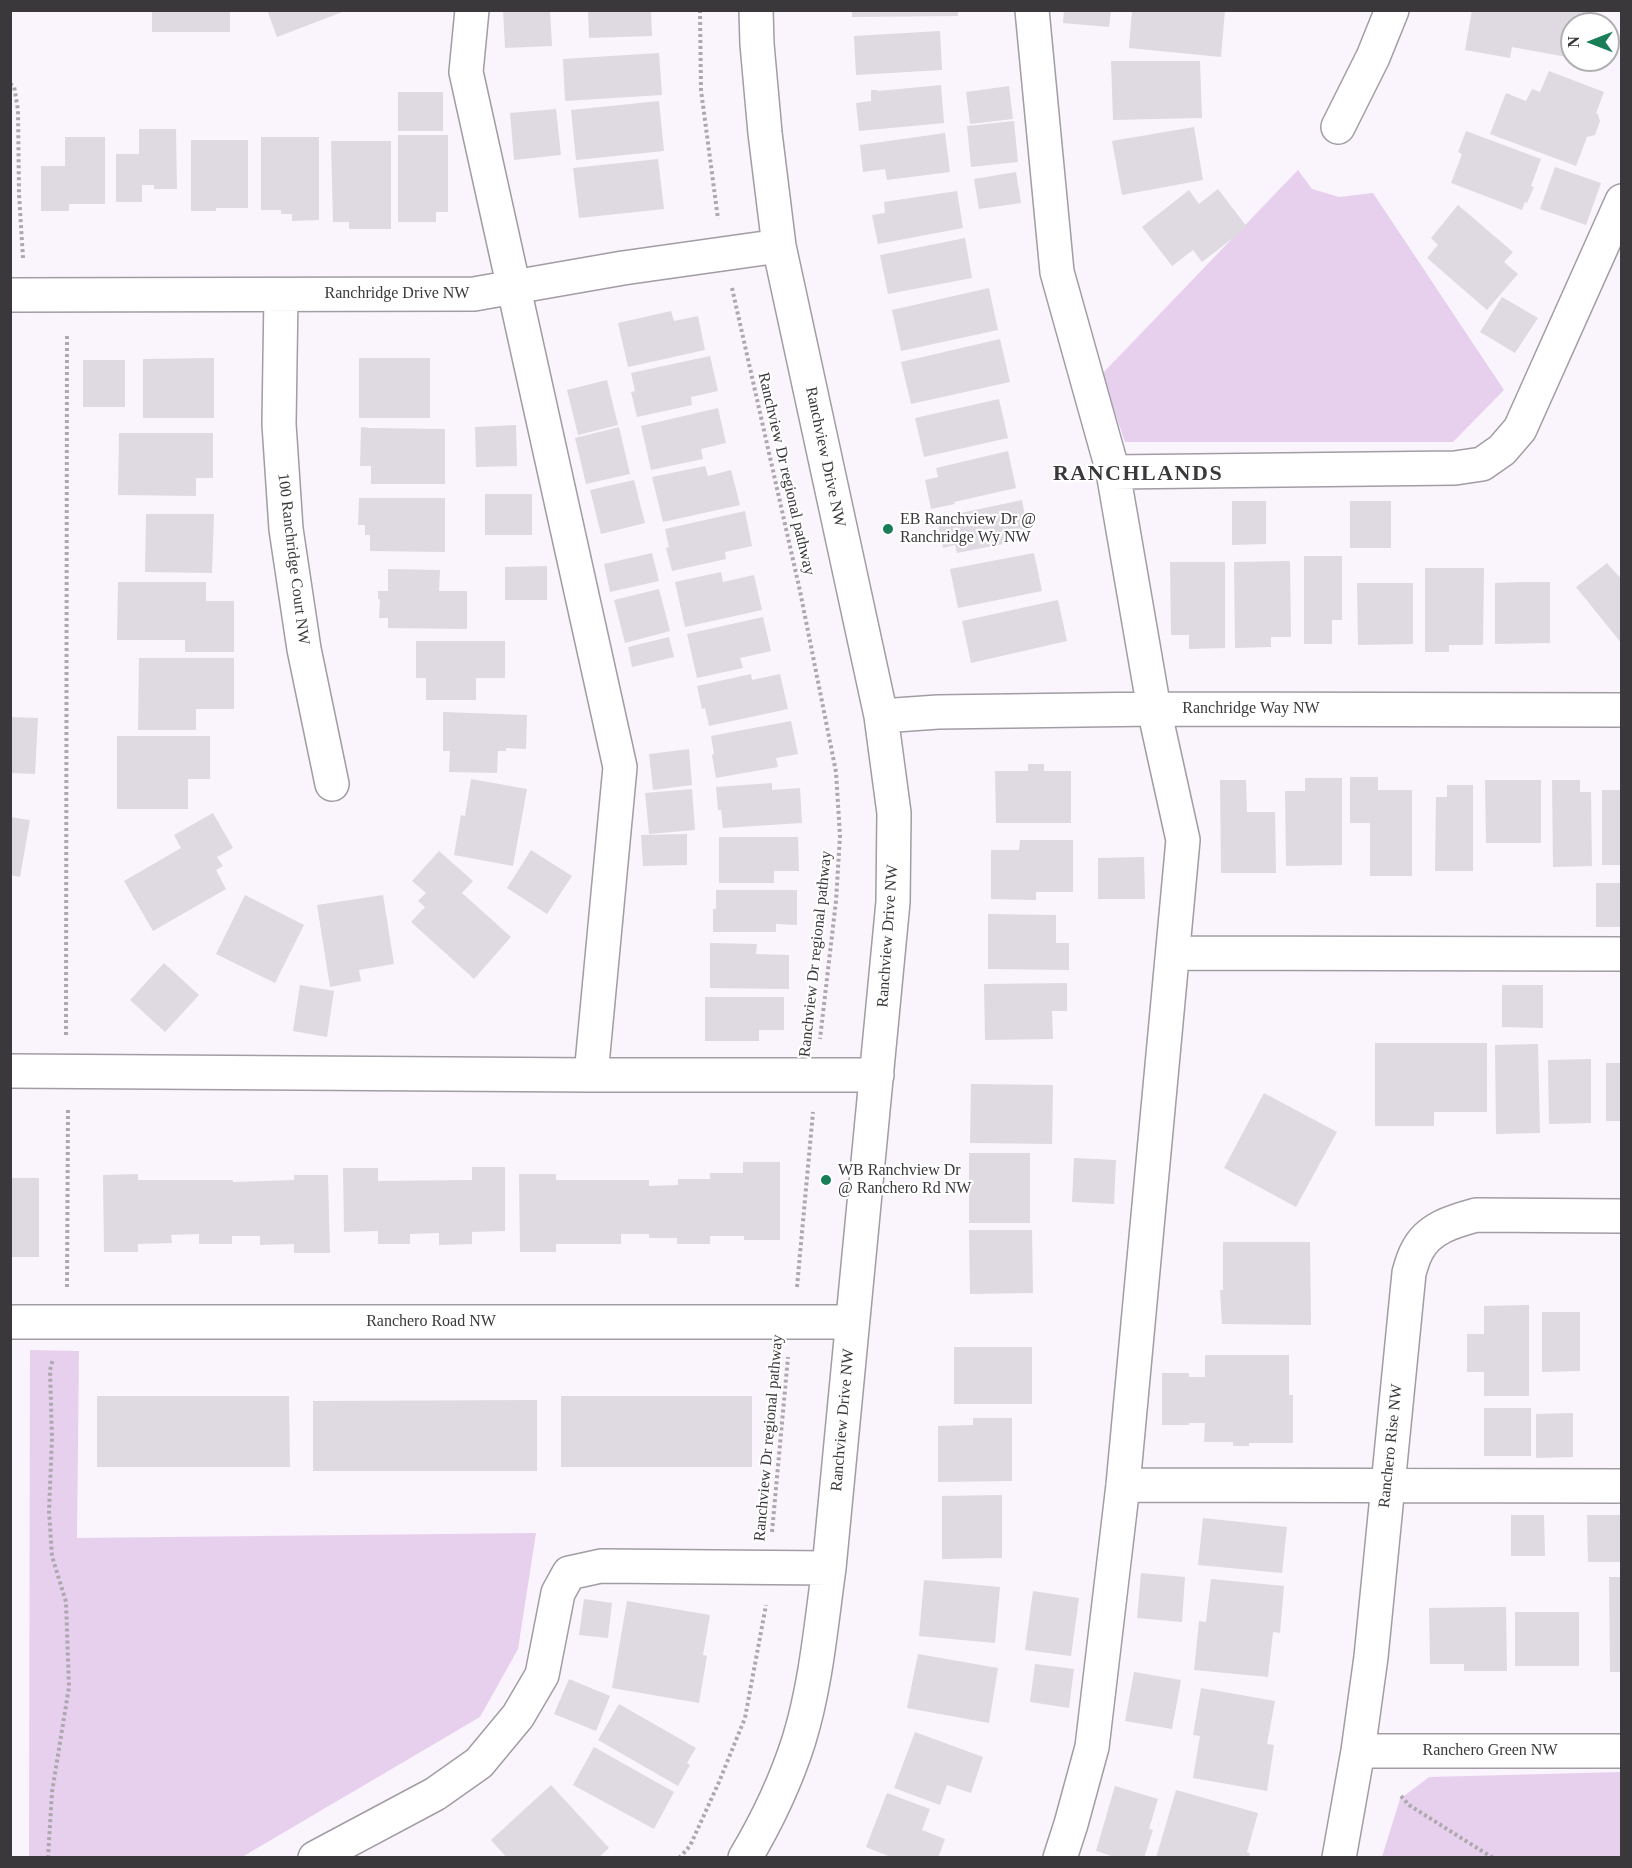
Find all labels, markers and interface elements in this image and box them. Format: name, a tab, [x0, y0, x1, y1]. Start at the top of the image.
north arrow	[1560, 12, 1620, 72]
text: N	[1565, 36, 1582, 48]
street label: Ranchridge Drive NW	[325, 284, 469, 304]
street label: Ranchview Dr regional pathway	[753, 371, 819, 577]
street label: Ranchview Drive NW	[801, 385, 849, 529]
district label: RANCHLANDS	[1053, 461, 1223, 487]
street label: 100 Ranchridge Court NW	[273, 472, 313, 646]
place label: EB Ranchview Dr @ Ranchridge Wy NW	[900, 510, 1036, 548]
marker: EB Ranchview Dr @ Ranchridge Wy NW	[881, 522, 895, 536]
street label: Ranchridge Way NW	[1182, 699, 1320, 719]
street label: Ranchview Dr regional pathway	[796, 850, 836, 1058]
street label: Ranchview Drive NW	[873, 864, 903, 1008]
place label: WB Ranchview Dr @ Ranchero Rd NW	[838, 1161, 971, 1199]
marker: WB Ranchview Dr @ Ranchero Rd NW	[819, 1173, 833, 1187]
street label: Ranchero Road NW	[366, 1312, 496, 1332]
street label: Ranchview Dr regional pathway	[750, 1334, 788, 1542]
street label: Ranchview Drive NW	[827, 1348, 859, 1492]
street label: Ranchero Rise NW	[1375, 1383, 1407, 1509]
street label: Ranchero Green NW	[1422, 1741, 1558, 1761]

